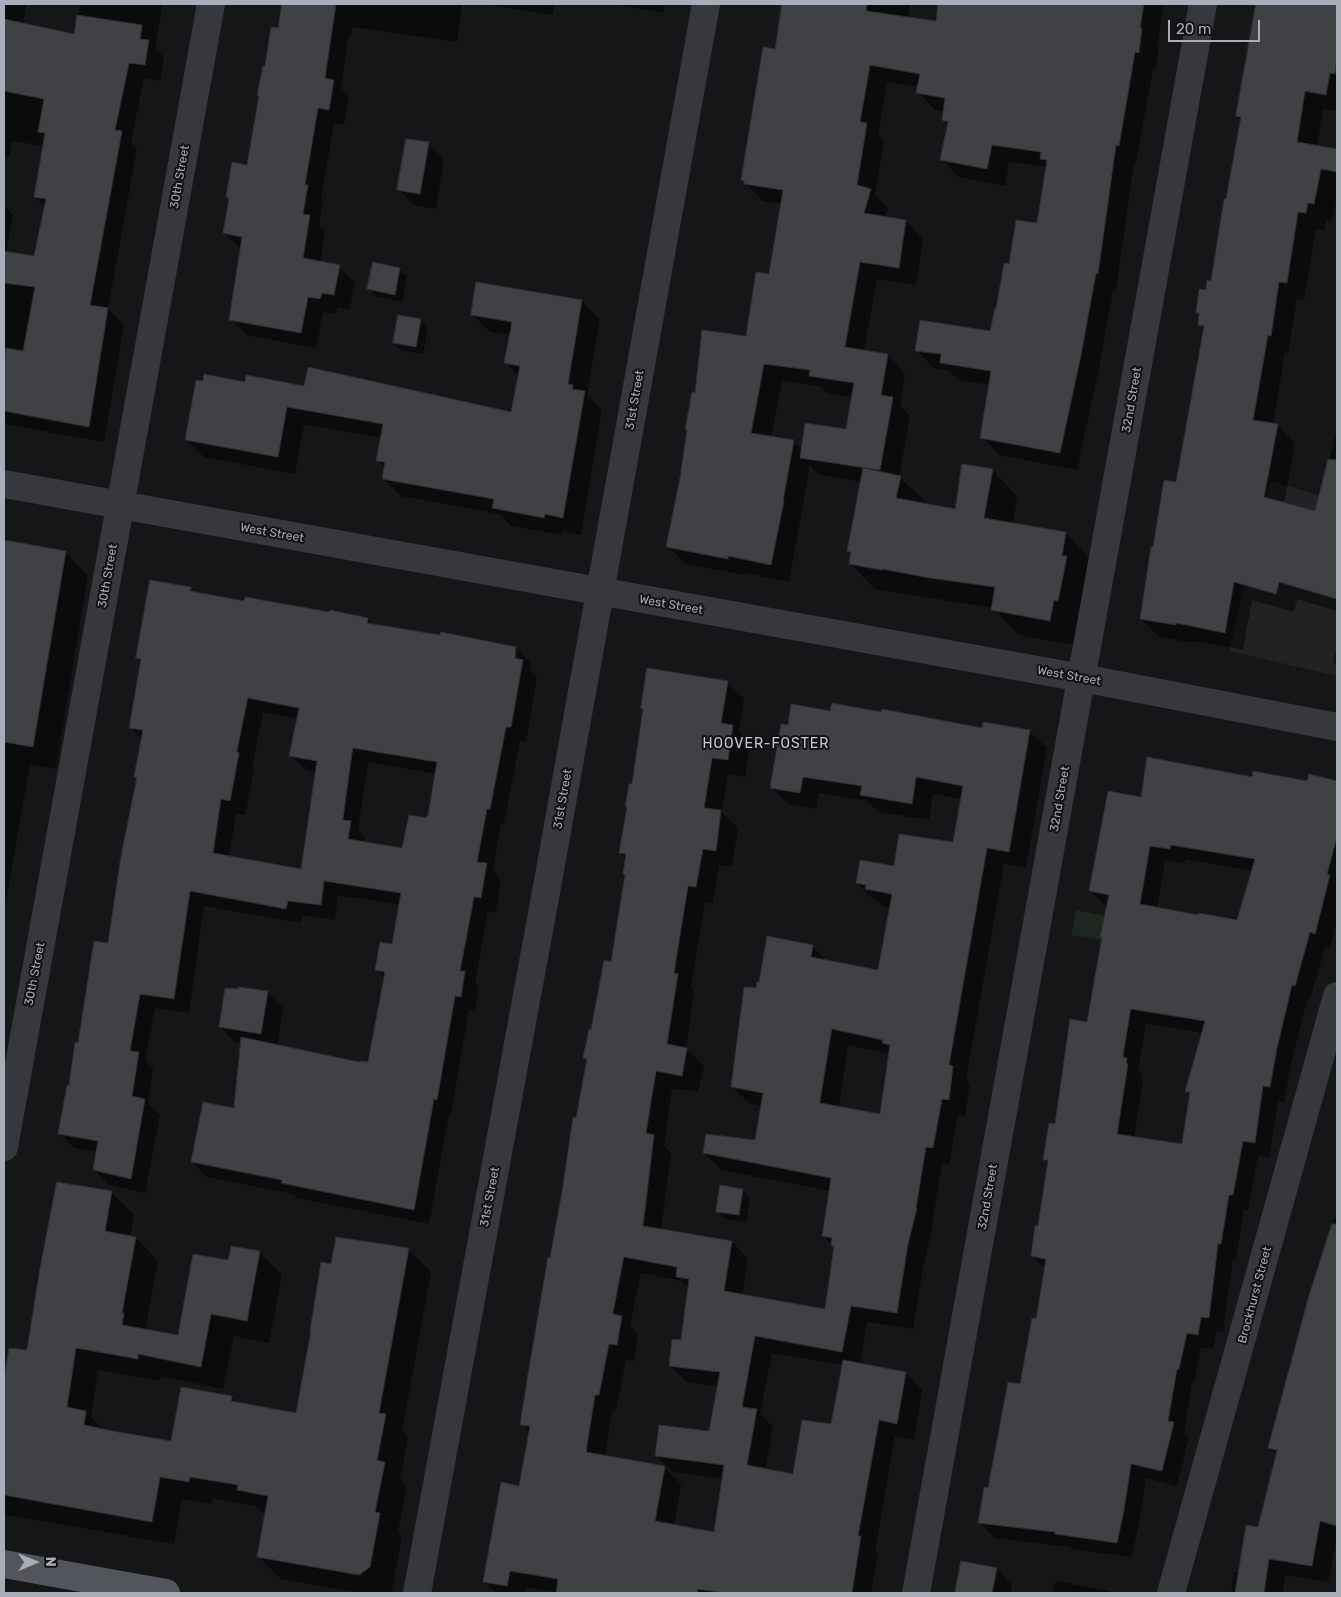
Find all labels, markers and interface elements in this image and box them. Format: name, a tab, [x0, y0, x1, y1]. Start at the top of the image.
scale bar	[1171, 10, 1264, 42]
text: 20 m	[1176, 20, 1211, 38]
street label: 30th Street	[167, 144, 193, 210]
street label: 32nd Street	[1119, 366, 1145, 434]
street label: 31st Street	[623, 369, 647, 431]
street label: West Street	[239, 520, 305, 546]
street label: 30th Street	[95, 543, 121, 609]
street label: West Street	[638, 592, 704, 618]
street label: West Street	[1036, 663, 1102, 689]
district label: HOOVER-FOSTER	[701, 736, 831, 752]
street label: 32nd Street	[1047, 765, 1073, 833]
street label: 31st Street	[551, 768, 575, 830]
street label: 30th Street	[22, 941, 48, 1007]
street label: 32nd Street	[975, 1163, 1001, 1231]
street label: 31st Street	[477, 1166, 503, 1228]
street label: Brockhurst Street	[1235, 1245, 1275, 1345]
north arrow	[10, 1537, 60, 1587]
text: N	[42, 1557, 59, 1567]

